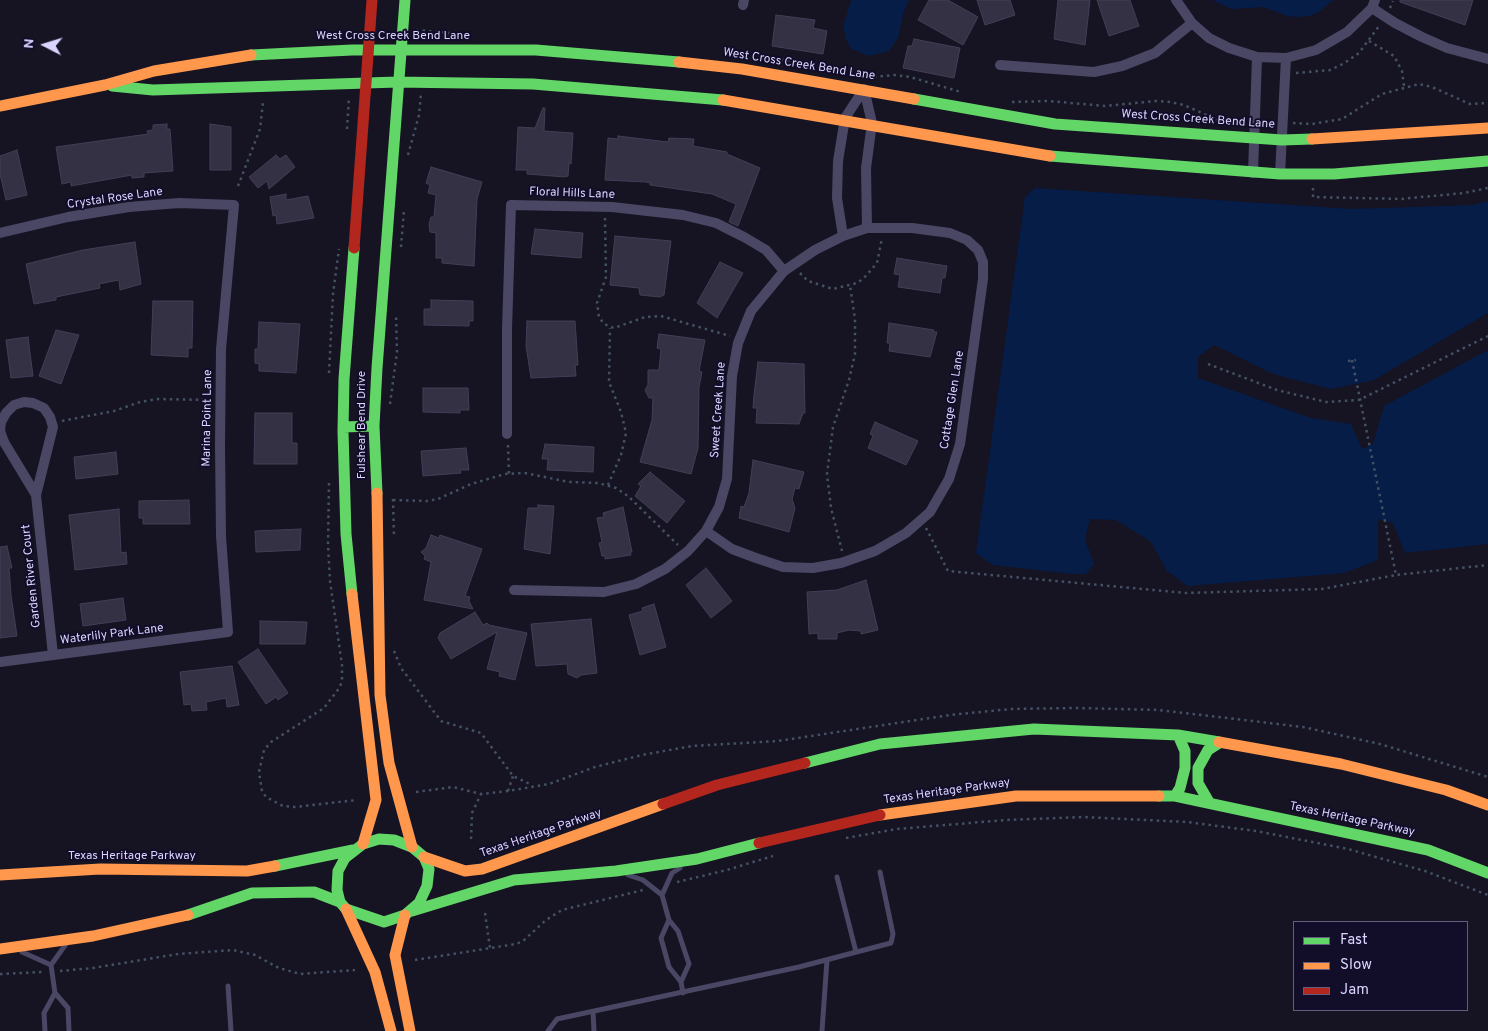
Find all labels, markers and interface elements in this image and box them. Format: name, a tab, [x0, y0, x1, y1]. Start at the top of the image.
north arrow	[20, 20, 70, 70]
street label: West Cross Creek Bend Lane	[316, 30, 470, 44]
text: N	[21, 38, 38, 49]
street label: West Cross Creek Bend Lane	[722, 46, 876, 84]
street label: West Cross Creek Bend Lane	[1121, 107, 1275, 133]
street label: Crystal Rose Lane	[66, 185, 164, 213]
street label: Floral Hills Lane	[529, 185, 615, 203]
street label: Cottage Glen Lane	[938, 350, 968, 450]
street label: Sweet Creek Lane	[708, 361, 730, 459]
street label: Marina Point Lane	[200, 369, 216, 467]
street label: Fulshear Bend Drive	[356, 371, 370, 479]
street label: Garden River Court	[19, 524, 45, 628]
street label: Waterlily Park Lane	[59, 622, 165, 648]
street label: Texas Heritage Parkway	[883, 776, 1011, 808]
street label: Texas Heritage Parkway	[1288, 800, 1416, 840]
street label: Texas Heritage Parkway	[478, 806, 604, 862]
street label: Texas Heritage Parkway	[68, 850, 196, 864]
legend	[1293, 921, 1468, 1011]
text: Fast	[1340, 931, 1368, 950]
text: Slow	[1340, 956, 1372, 975]
text: Jam	[1340, 981, 1369, 1000]

